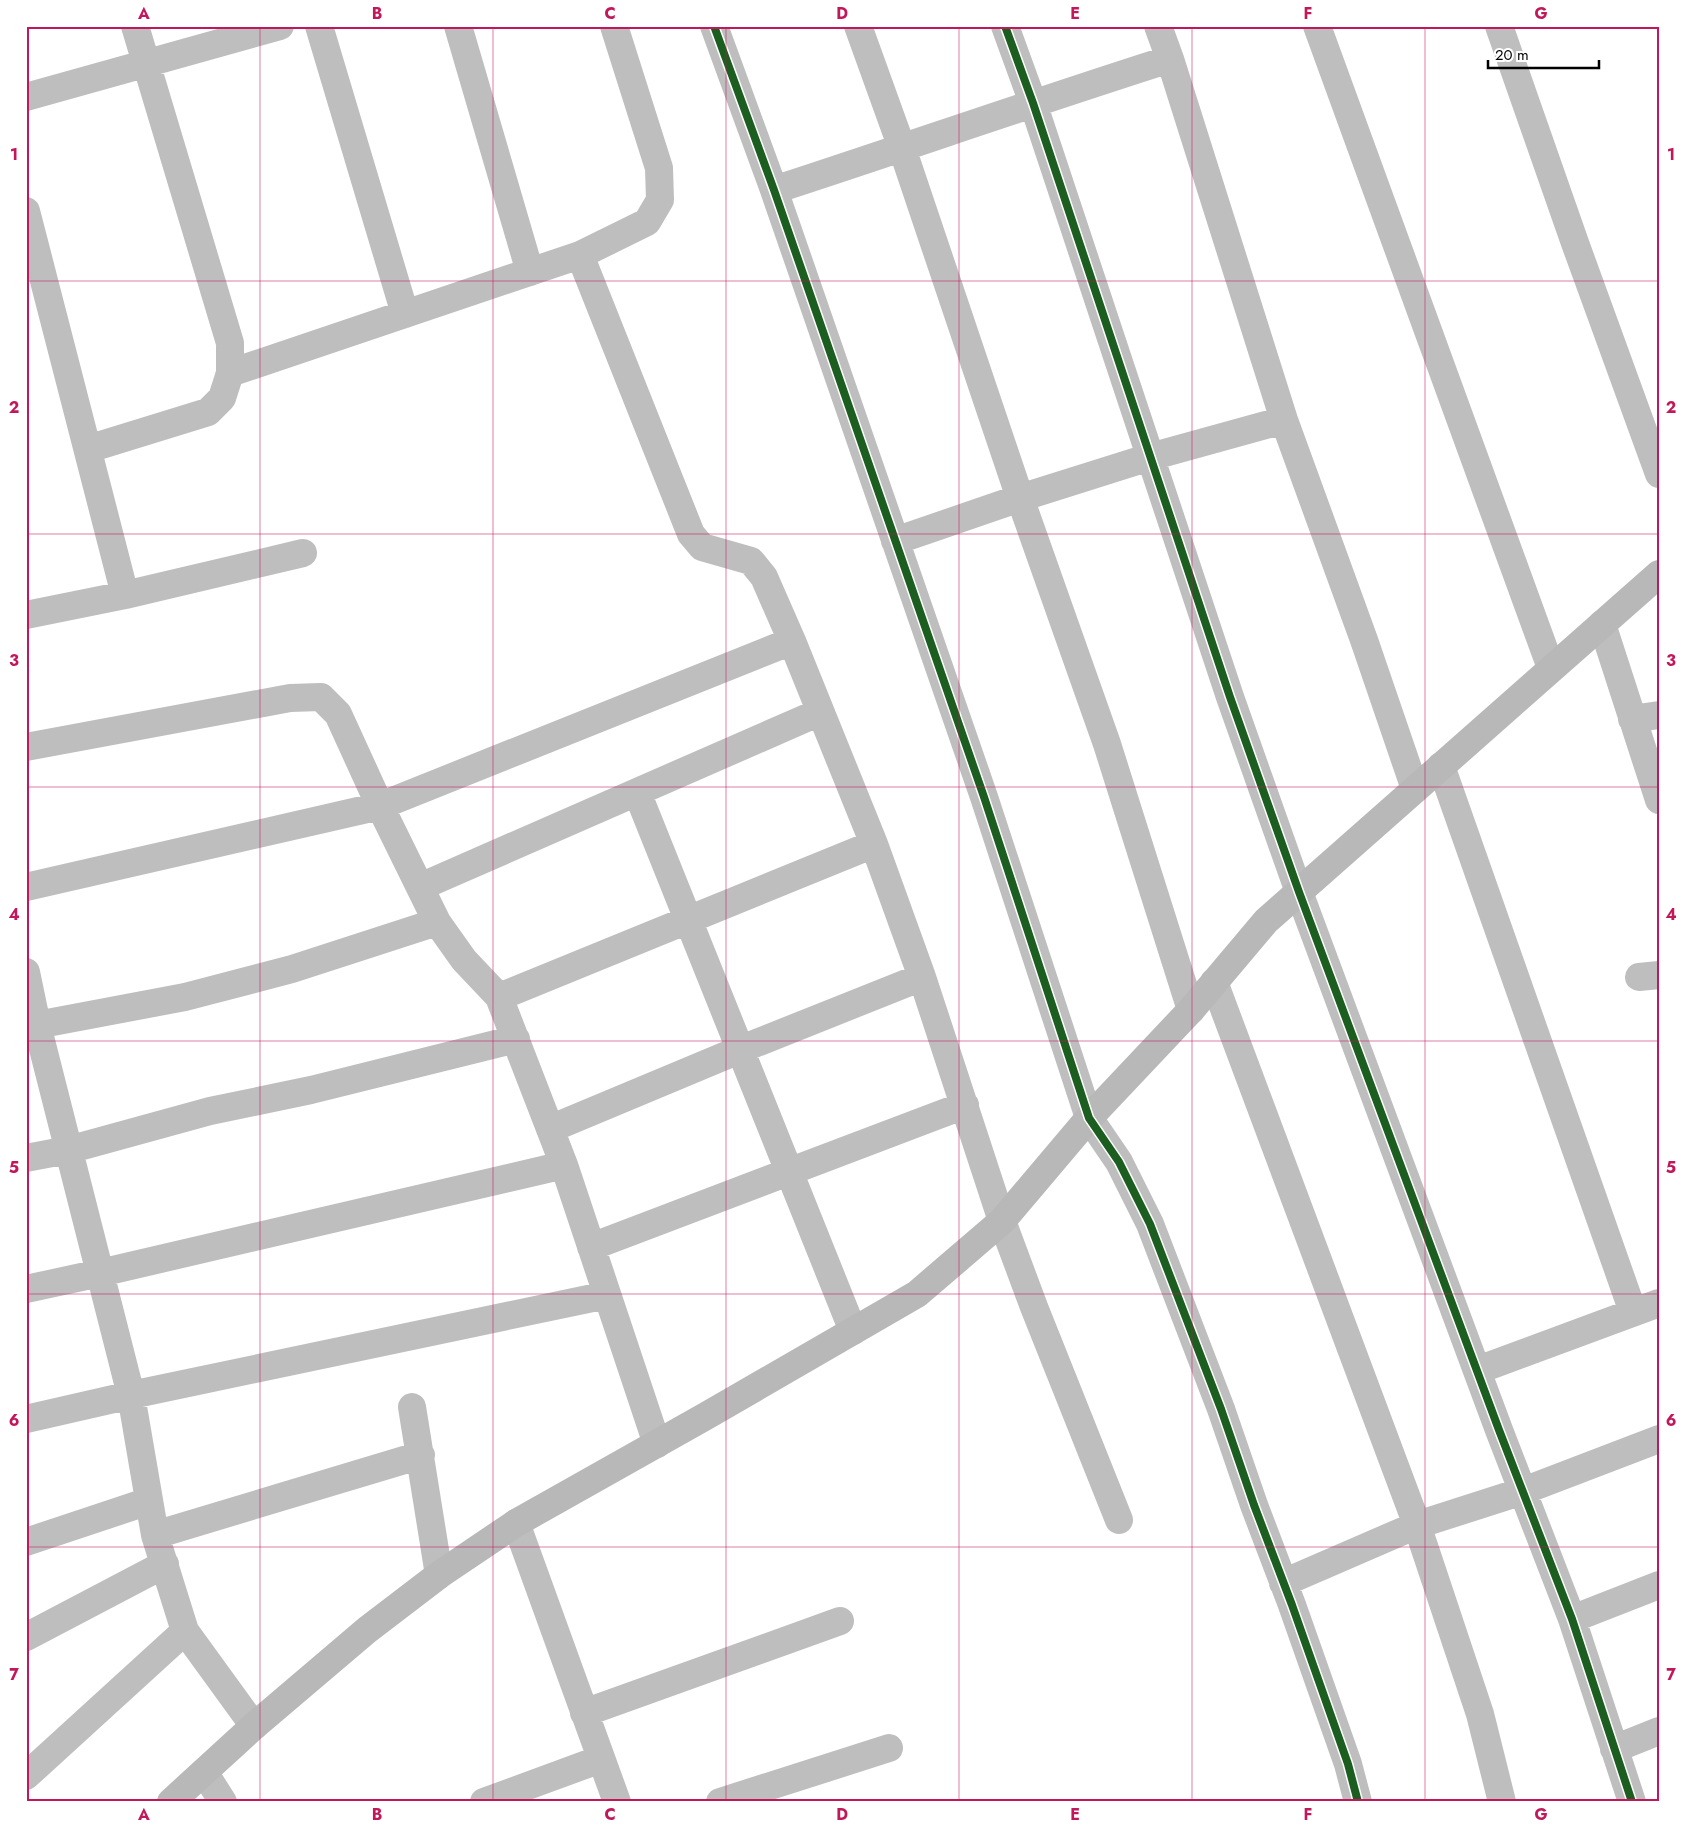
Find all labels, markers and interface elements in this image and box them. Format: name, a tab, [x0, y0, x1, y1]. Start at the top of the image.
text: A	[137, 2, 150, 25]
text: B	[372, 2, 382, 25]
text: C	[604, 2, 616, 25]
text: D	[836, 2, 848, 25]
text: E	[1070, 2, 1080, 25]
text: F	[1304, 2, 1312, 25]
text: G	[1534, 2, 1548, 25]
scale bar	[1488, 38, 1599, 70]
text: 20 m	[1495, 44, 1529, 66]
text: 1	[10, 143, 18, 166]
text: 1	[1667, 143, 1675, 166]
text: 2	[9, 396, 19, 419]
text: 2	[1666, 396, 1676, 419]
text: 3	[9, 649, 19, 672]
text: 3	[1666, 649, 1676, 672]
text: 4	[8, 903, 20, 926]
text: 4	[1665, 903, 1677, 926]
text: 5	[9, 1156, 19, 1179]
text: 5	[1666, 1156, 1676, 1179]
text: 6	[9, 1409, 19, 1432]
text: 6	[1666, 1409, 1676, 1432]
text: 7	[9, 1663, 19, 1686]
text: 7	[1666, 1663, 1676, 1686]
text: A	[137, 1803, 150, 1826]
text: B	[372, 1803, 382, 1826]
text: C	[604, 1803, 616, 1826]
text: D	[836, 1803, 848, 1826]
text: E	[1070, 1803, 1080, 1826]
text: F	[1304, 1803, 1312, 1826]
text: G	[1534, 1803, 1548, 1826]

